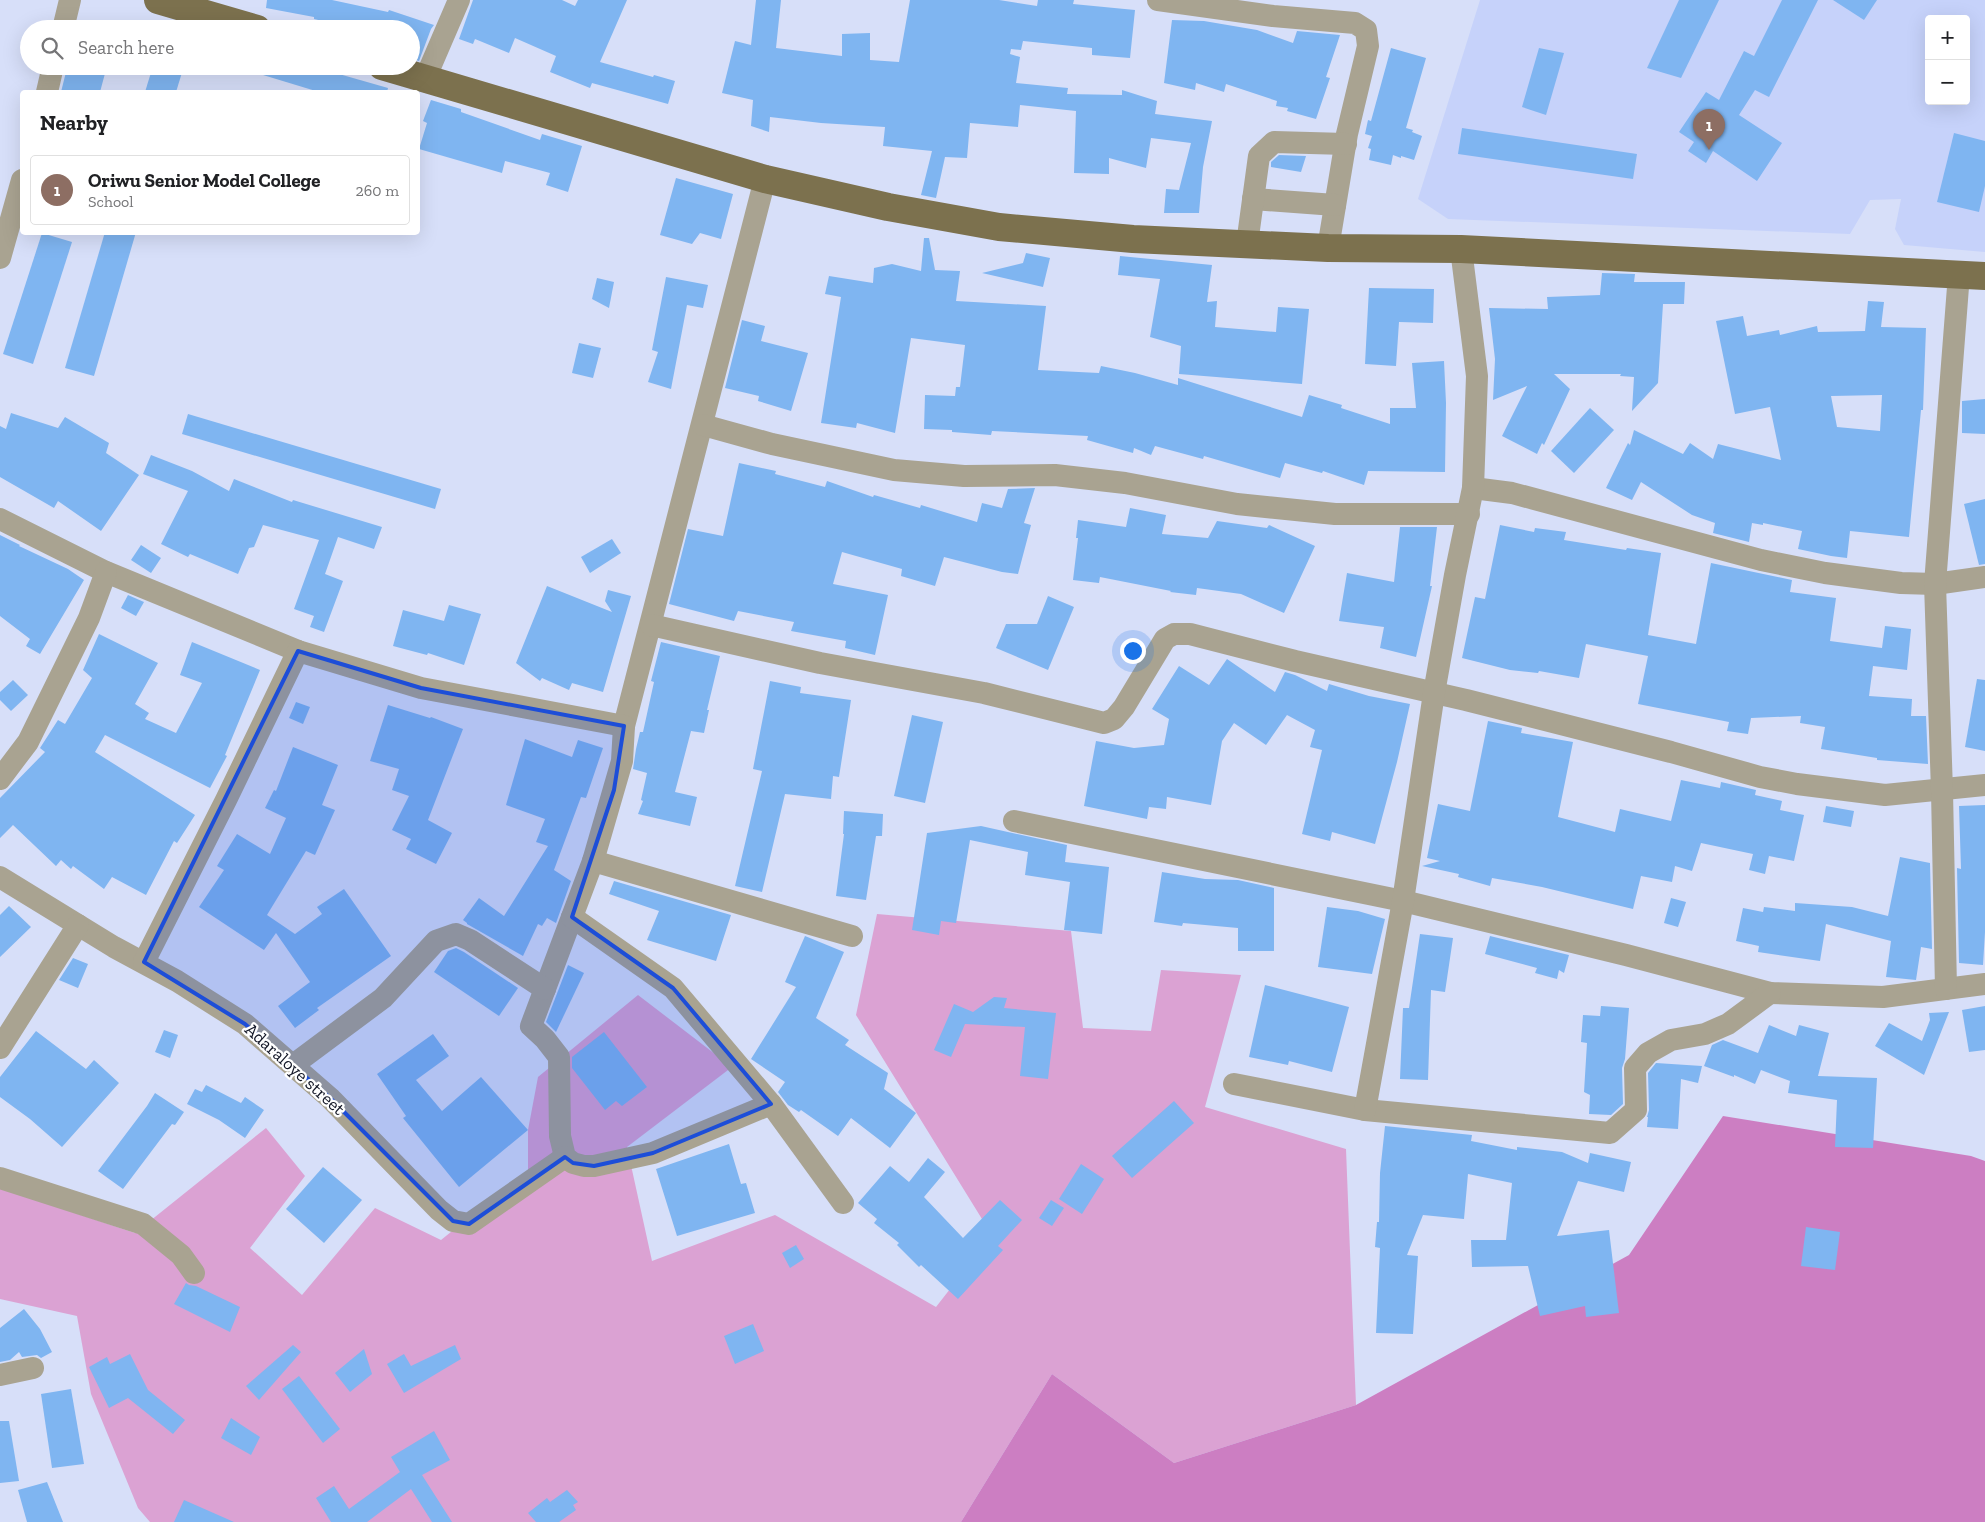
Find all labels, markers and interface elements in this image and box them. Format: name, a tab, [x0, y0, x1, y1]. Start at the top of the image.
map controls	[1925, 15, 1970, 105]
button: +	[1925, 15, 1970, 60]
search box	[20, 20, 420, 75]
icon: search	[38, 34, 66, 62]
text: Search here	[78, 36, 174, 59]
button: −	[1925, 60, 1970, 105]
pin: 1	[1693, 109, 1725, 150]
text: Nearby	[40, 110, 108, 135]
text: Oriwu Senior Model College	[88, 169, 321, 192]
text: 1	[54, 181, 60, 200]
text: 260 m	[356, 181, 399, 200]
text: School	[88, 192, 134, 211]
your location	[1120, 638, 1146, 664]
street label: Adaraloye street	[240, 1018, 350, 1120]

